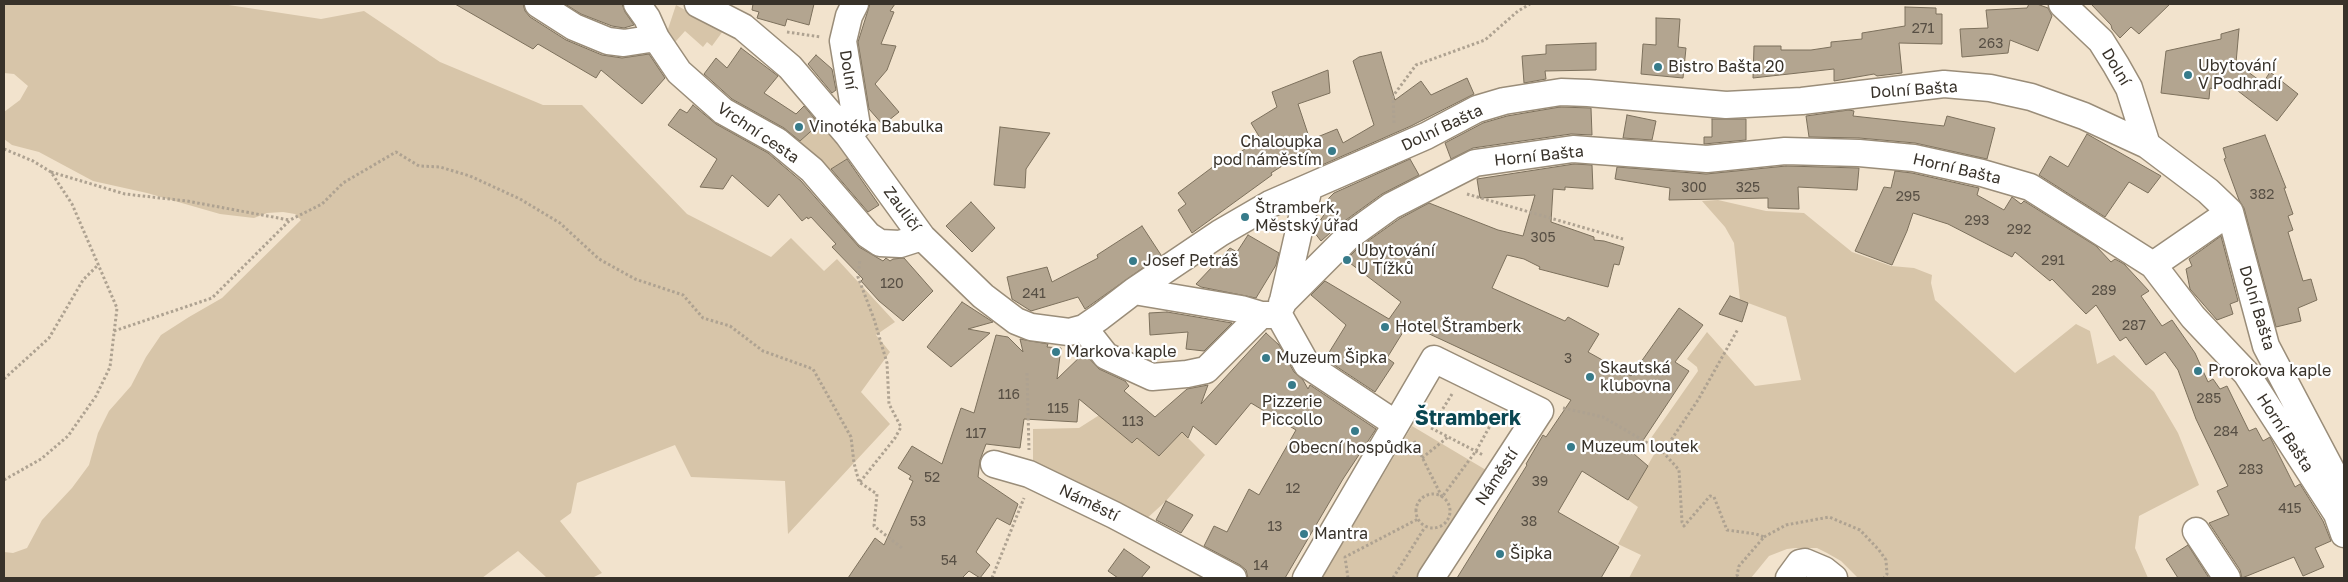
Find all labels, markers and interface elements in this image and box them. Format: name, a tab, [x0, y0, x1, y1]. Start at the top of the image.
house number: 271	[1912, 21, 1934, 37]
house number: 263	[1979, 36, 2003, 52]
street label: Dolní	[2097, 45, 2135, 89]
street label: Dolní	[835, 49, 861, 91]
place label: Ubytování V Podhradí	[2198, 56, 2282, 94]
place label: Bistro Bašta 20	[1668, 57, 1784, 77]
marker: Bistro Bašta 20	[1652, 61, 1664, 73]
marker: Ubytování V Podhradí	[2182, 69, 2194, 81]
street label: Dolní Bašta	[1870, 77, 1958, 103]
street label: Vrchní cesta	[713, 99, 803, 167]
street label: Dolní Bašta	[1398, 101, 1486, 155]
place label: Vinotéka Babulka	[809, 117, 943, 137]
marker: Vinotéka Babulka	[793, 121, 805, 133]
place label: Chaloupka pod náměstím	[1213, 132, 1322, 170]
street label: Horní Bašta	[1493, 142, 1585, 170]
marker: Chaloupka pod náměstím	[1326, 145, 1338, 157]
street label: Horní Bašta	[1911, 150, 2003, 188]
house number: 300	[1681, 180, 1707, 196]
house number: 325	[1736, 180, 1760, 196]
street label: Zauličí	[879, 183, 925, 235]
house number: 382	[2250, 187, 2274, 203]
house number: 295	[1896, 189, 1920, 205]
place label: Štramberk, Městský úřad	[1255, 198, 1358, 236]
marker: Štramberk, Městský úřad	[1239, 211, 1251, 223]
house number: 293	[1965, 213, 1989, 229]
house number: 292	[2007, 222, 2031, 238]
house number: 305	[1531, 230, 1555, 246]
place label: Ubytování U Tížků	[1357, 241, 1435, 279]
place label: Josef Petráš	[1143, 251, 1239, 271]
house number: 291	[2041, 253, 2065, 269]
marker: Ubytování U Tížků	[1341, 254, 1353, 266]
marker: Josef Petráš	[1127, 255, 1139, 267]
street label: Dolní Bašta	[2235, 263, 2279, 353]
house number: 120	[880, 276, 904, 292]
house number: 289	[2091, 283, 2117, 299]
house number: 241	[1022, 286, 1046, 302]
place label: Hotel Štramberk	[1395, 317, 1522, 337]
house number: 287	[2122, 318, 2146, 334]
marker: Hotel Štramberk	[1379, 321, 1391, 333]
place label: Markova kaple	[1066, 342, 1177, 362]
marker: Markova kaple	[1050, 346, 1062, 358]
place label: Muzeum Šipka	[1276, 348, 1387, 368]
house number: 3	[1564, 351, 1572, 367]
marker: Muzeum Šipka	[1260, 352, 1272, 364]
place label: Skautská klubovna	[1600, 358, 1671, 396]
place label: Prorokova kaple	[2208, 361, 2331, 381]
marker: Prorokova kaple	[2192, 365, 2204, 377]
marker: Skautská klubovna	[1584, 371, 1596, 383]
marker: Pizzerie Piccollo	[1286, 379, 1298, 391]
house number: 116	[998, 387, 1020, 403]
street label: Horní Bašta	[2252, 390, 2318, 476]
house number: 285	[2197, 391, 2221, 407]
place label: Pizzerie Piccollo	[1261, 392, 1323, 430]
house number: 115	[1047, 401, 1069, 417]
district label: Štramberk	[1415, 405, 1521, 431]
house number: 113	[1122, 414, 1144, 430]
house number: 284	[2213, 424, 2239, 440]
marker: Obecní hospůdka	[1349, 425, 1361, 437]
house number: 117	[966, 426, 986, 442]
place label: Muzeum loutek	[1581, 437, 1699, 457]
place label: Obecní hospůdka	[1288, 438, 1422, 458]
marker: Muzeum loutek	[1565, 441, 1577, 453]
street label: Náměstí	[1472, 445, 1522, 509]
house number: 283	[2239, 462, 2263, 478]
house number: 52	[924, 470, 940, 486]
house number: 39	[1532, 474, 1548, 490]
street label: Náměstí	[1056, 480, 1122, 526]
house number: 12	[1286, 481, 1300, 497]
house number: 415	[2278, 501, 2302, 517]
house number: 53	[910, 514, 926, 530]
house number: 38	[1521, 514, 1537, 530]
house number: 13	[1268, 519, 1282, 535]
place label: Mantra	[1314, 524, 1368, 544]
marker: Mantra	[1298, 528, 1310, 540]
place label: Šipka	[1510, 544, 1552, 564]
marker: Šipka	[1494, 548, 1506, 560]
house number: 54	[941, 553, 957, 569]
house number: 14	[1253, 558, 1269, 574]

